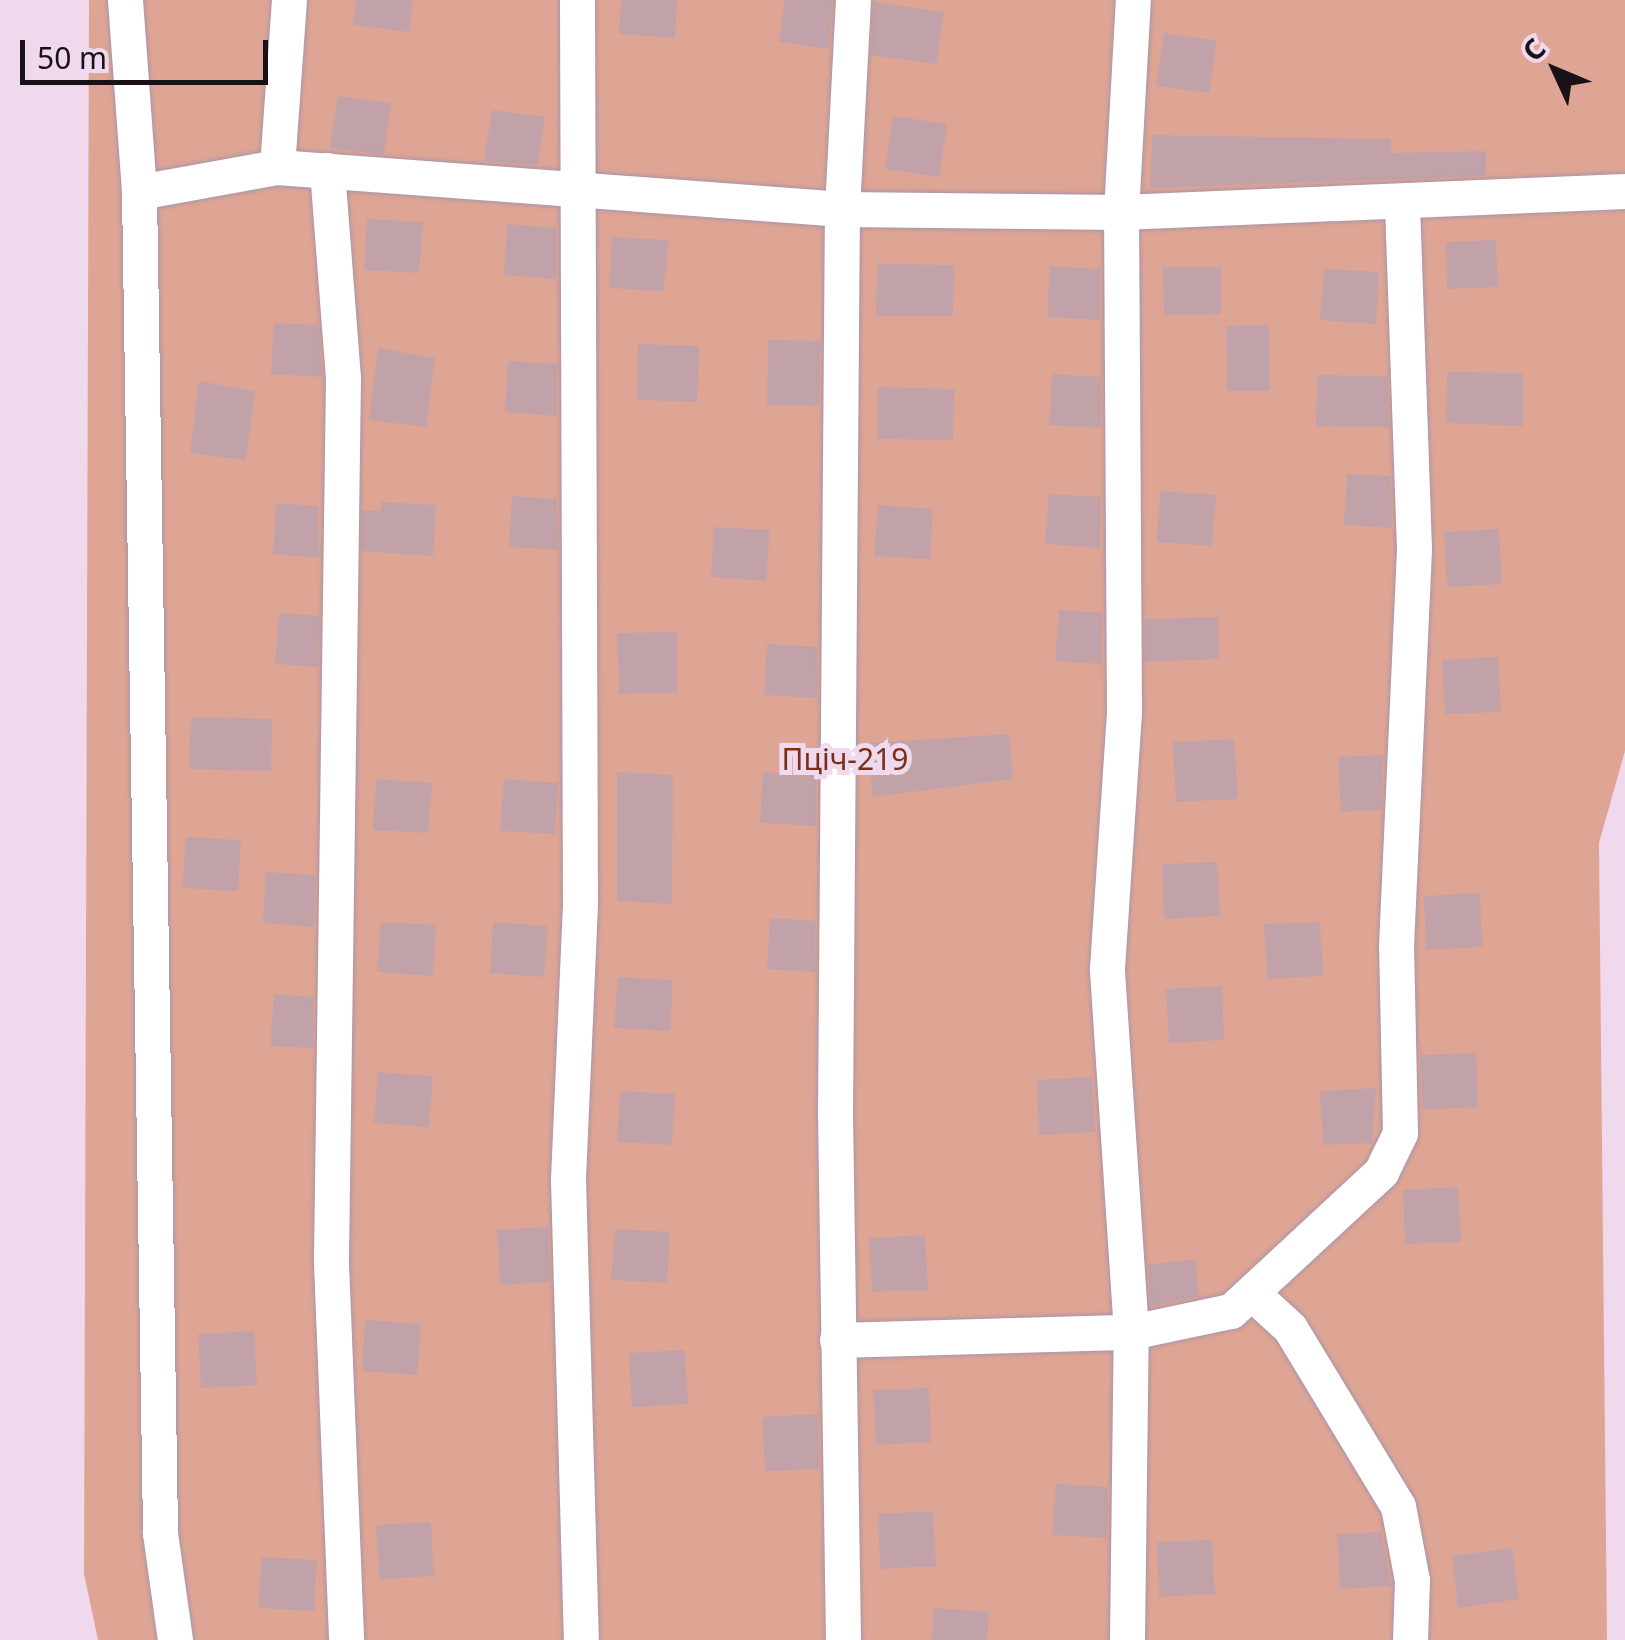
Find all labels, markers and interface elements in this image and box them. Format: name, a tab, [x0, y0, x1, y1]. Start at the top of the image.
scale bar	[25, 20, 272, 82]
north arrow	[1505, 20, 1605, 120]
text: С	[1513, 29, 1553, 69]
text: 50 m	[37, 37, 107, 78]
park label: Пціч-219	[782, 741, 908, 777]

